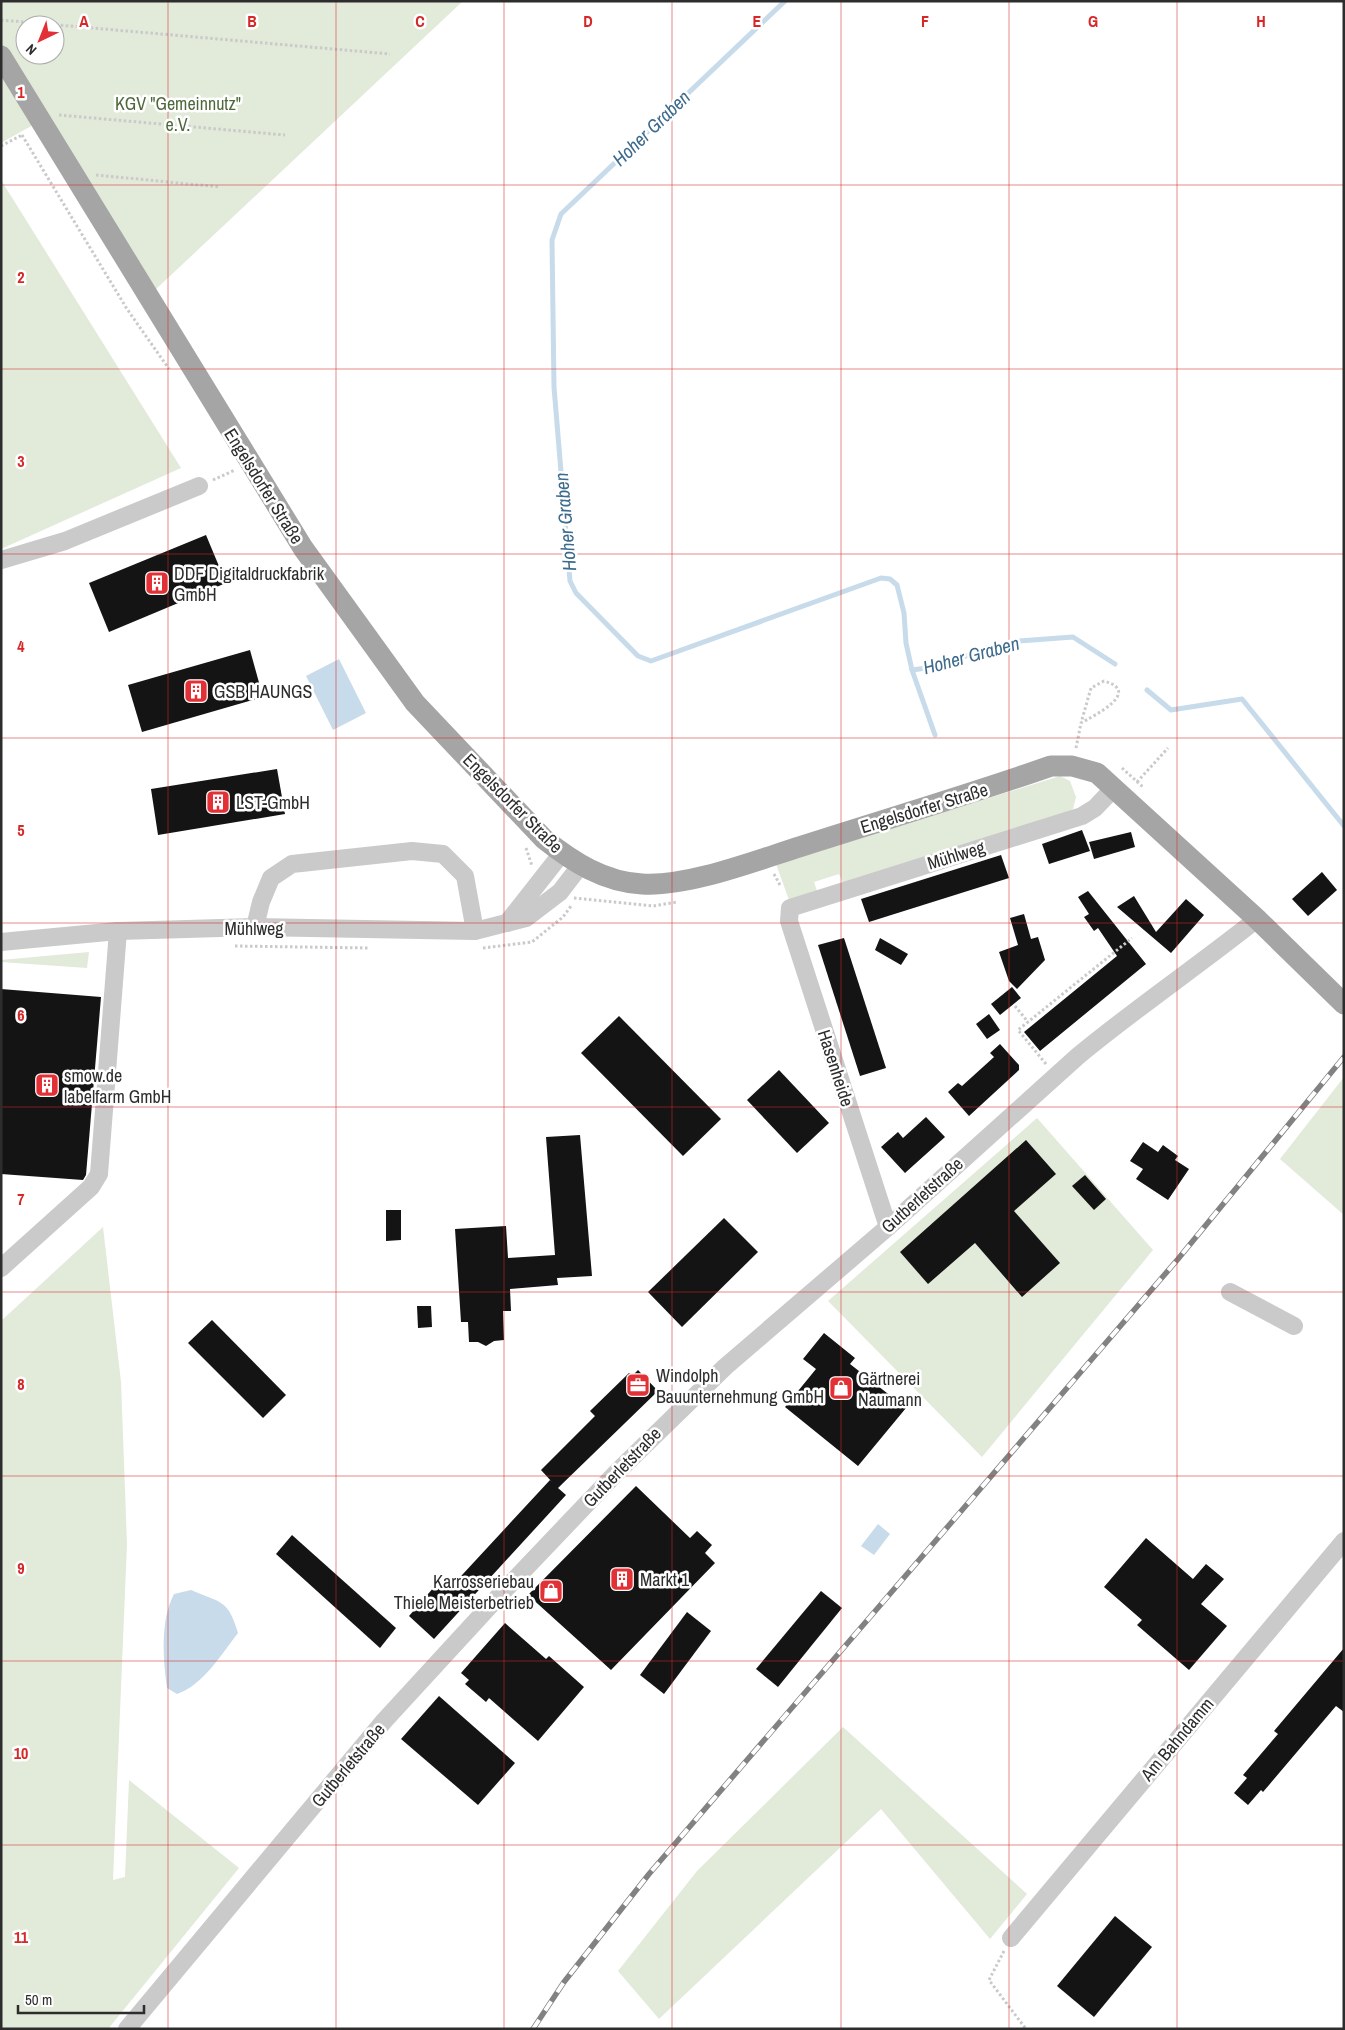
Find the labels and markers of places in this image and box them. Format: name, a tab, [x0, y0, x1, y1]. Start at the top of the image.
place label: DDF Digitaldruckfabrik GmbH	[174, 561, 325, 607]
building icon: DDF Digitaldruckfabrik GmbH	[144, 570, 170, 596]
building icon: GSB HAUNGS	[183, 678, 209, 704]
place label: GSB HAUNGS	[214, 679, 313, 704]
building icon: LST-GmbH	[205, 789, 231, 815]
place label: LST-GmbH	[236, 790, 310, 815]
place label: smow.de labelfarm GmbH	[64, 1063, 171, 1109]
building icon: smow.de labelfarm GmbH	[34, 1072, 60, 1098]
place label: Windolph Bauunternehmung GmbH	[656, 1363, 824, 1409]
place label: Gärtnerei Naumann	[858, 1366, 922, 1412]
office icon: Windolph Bauunternehmung GmbH	[625, 1372, 651, 1398]
shop icon: Gärtnerei Naumann	[828, 1375, 854, 1401]
building icon: Markt 1	[609, 1566, 635, 1592]
place label: Markt 1	[640, 1567, 690, 1592]
place label: Karrosseriebau Thiele Meisterbetrieb	[394, 1569, 534, 1615]
shop icon: Karrosseriebau Thiele Meisterbetrieb	[538, 1578, 564, 1604]

